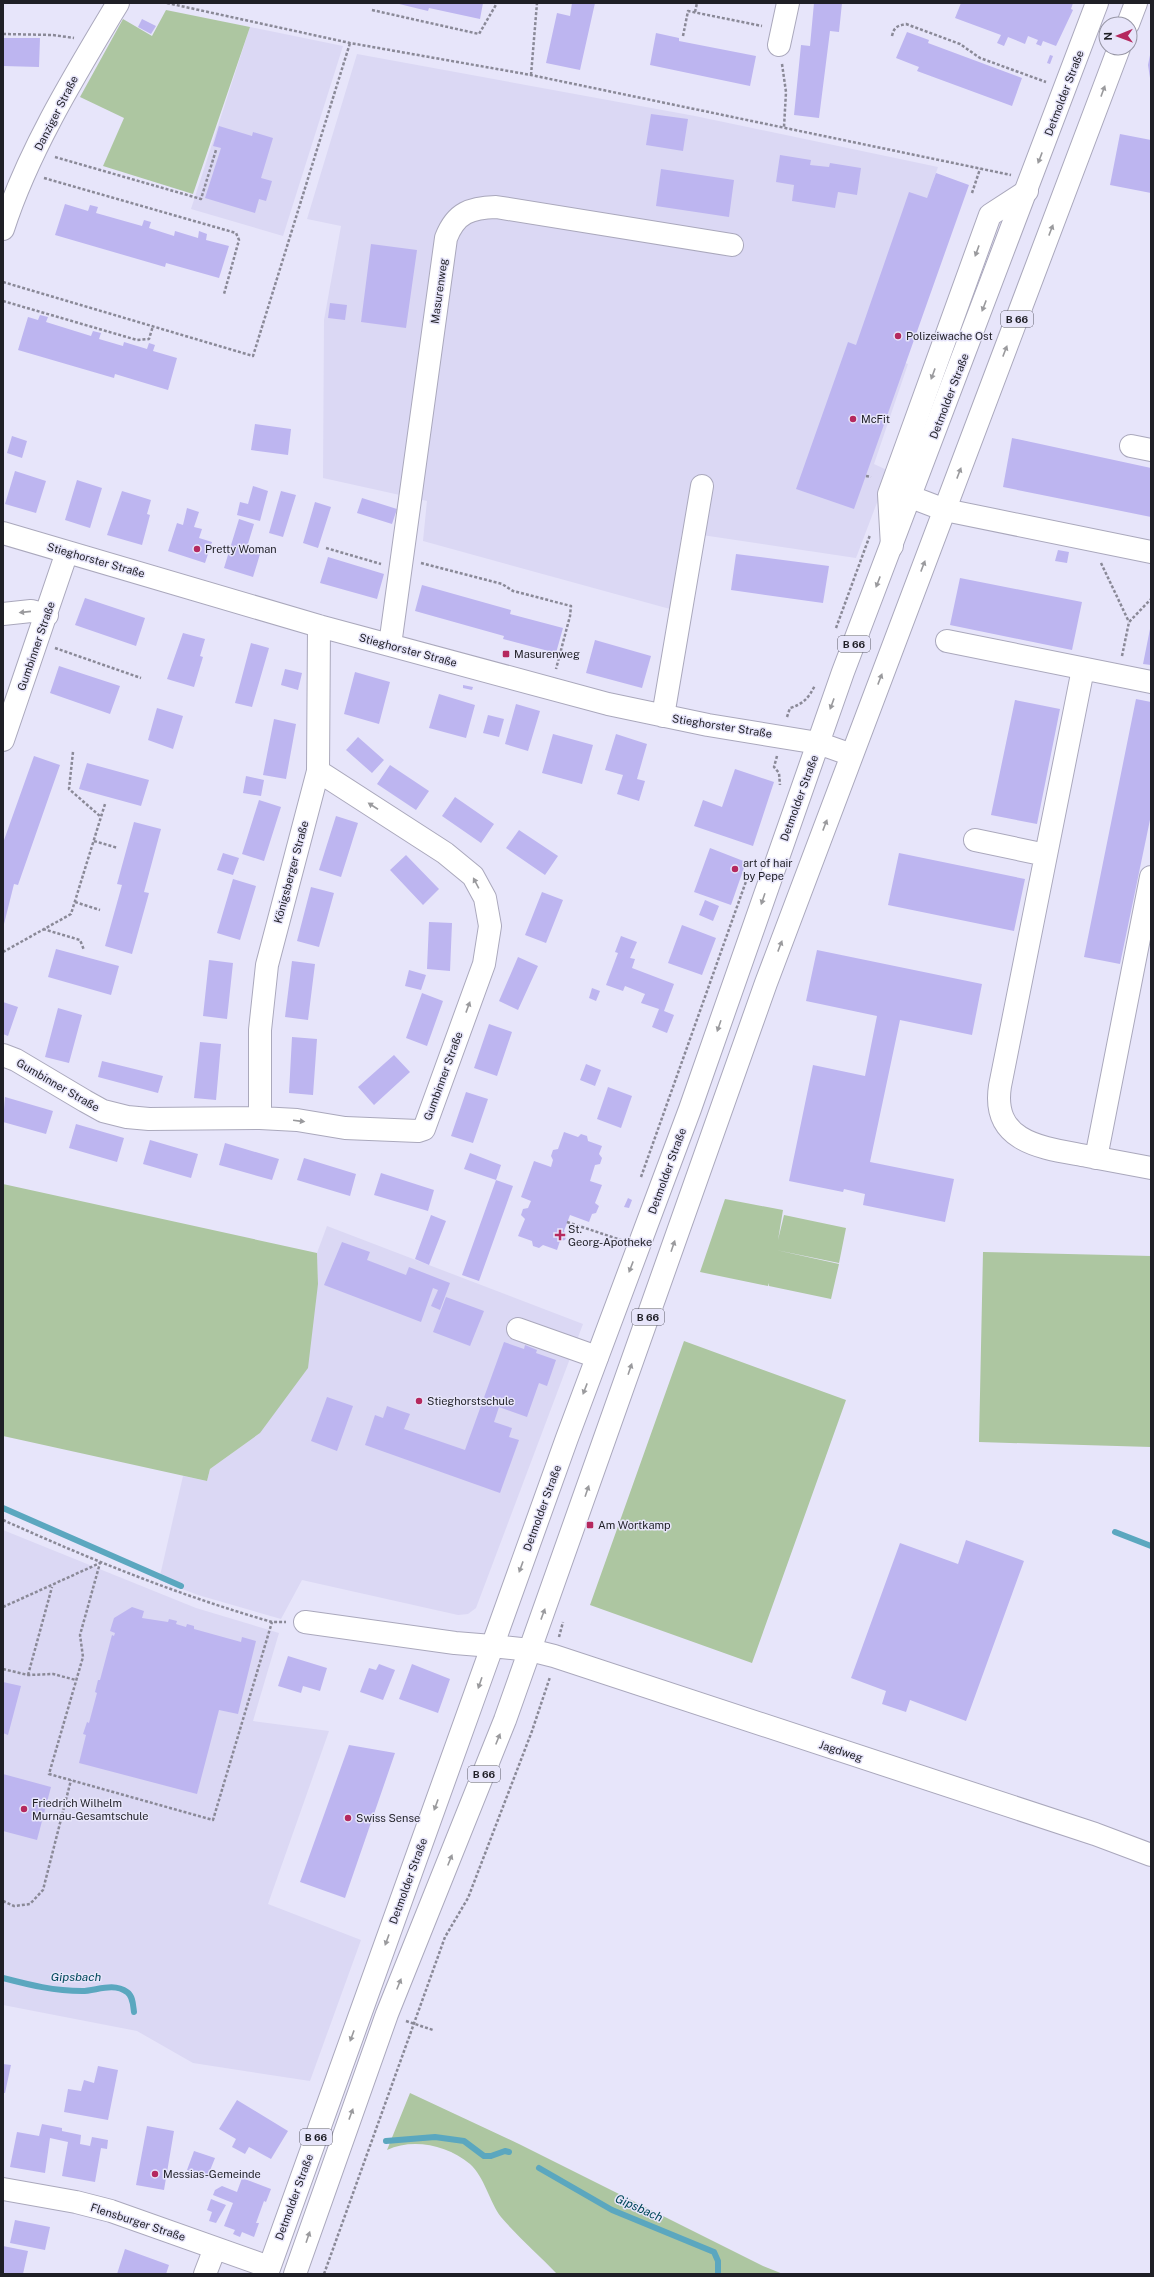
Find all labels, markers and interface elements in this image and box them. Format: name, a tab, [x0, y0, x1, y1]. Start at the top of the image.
north arrow	[1098, 16, 1138, 56]
text: N	[1102, 32, 1114, 41]
street label: Detmolder Straße	[1042, 48, 1086, 138]
street label: Danziger Straße	[32, 74, 80, 152]
one-way arrow	[1100, 85, 1106, 97]
one-way arrow	[1036, 152, 1042, 164]
one-way arrow	[1048, 223, 1054, 235]
one-way arrow	[974, 246, 980, 258]
street label: Masurenweg	[428, 257, 450, 324]
one-way arrow	[980, 301, 986, 313]
road number: B 66	[1001, 311, 1033, 327]
place label: Polizeiwache Ost	[906, 330, 993, 342]
marker: Polizeiwache Ost	[893, 331, 903, 341]
one-way arrow	[1002, 345, 1008, 357]
street label: Detmolder Straße	[927, 351, 971, 441]
one-way arrow	[930, 368, 936, 380]
place label: McFit	[861, 413, 890, 425]
marker: McFit	[848, 414, 858, 424]
one-way arrow	[956, 467, 962, 479]
street label: Stieghorster Straße	[46, 540, 146, 580]
place label: Pretty Woman	[205, 543, 277, 555]
marker: Pretty Woman	[192, 544, 202, 554]
one-way arrow	[921, 559, 927, 571]
one-way arrow	[874, 577, 880, 589]
street label: Gumbinner Straße	[15, 600, 57, 692]
one-way arrow	[19, 609, 31, 615]
street label: Stieghorster Straße	[358, 631, 458, 669]
road number: B 66	[838, 636, 870, 652]
place label: Masurenweg	[514, 648, 580, 660]
marker: Masurenweg	[501, 649, 511, 659]
one-way arrow	[878, 673, 884, 685]
one-way arrow	[829, 698, 835, 710]
street label: Stieghorster Straße	[671, 712, 773, 740]
street label: Detmolder Straße	[778, 753, 820, 843]
one-way arrow	[368, 802, 378, 810]
one-way arrow	[823, 818, 829, 830]
street label: Königsberger Straße	[272, 819, 310, 925]
place label: art of hair by Pepe	[743, 857, 793, 882]
marker: art of hair by Pepe	[730, 864, 740, 874]
one-way arrow	[473, 877, 480, 889]
one-way arrow	[760, 893, 766, 905]
one-way arrow	[777, 940, 783, 952]
one-way arrow	[465, 1001, 471, 1013]
one-way arrow	[716, 1021, 722, 1033]
street label: Gumbinner Straße	[421, 1030, 465, 1122]
street label: Gumbinner Straße	[14, 1056, 102, 1114]
one-way arrow	[293, 1117, 305, 1124]
street label: Detmolder Straße	[646, 1126, 688, 1216]
place label: St. Georg-Apotheke	[568, 1223, 652, 1248]
marker: St. Georg-Apotheke	[555, 1230, 565, 1240]
one-way arrow	[670, 1240, 676, 1252]
one-way arrow	[628, 1261, 634, 1273]
road number: B 66	[632, 1309, 664, 1325]
one-way arrow	[627, 1362, 633, 1374]
one-way arrow	[582, 1383, 588, 1395]
place label: Stieghorstschule	[427, 1395, 514, 1407]
marker: Stieghorstschule	[414, 1396, 424, 1406]
street label: Detmolder Straße	[521, 1463, 563, 1553]
one-way arrow	[584, 1485, 590, 1497]
place label: Am Wortkamp	[598, 1519, 671, 1531]
marker: Am Wortkamp	[585, 1520, 595, 1530]
one-way arrow	[517, 1562, 523, 1574]
one-way arrow	[541, 1607, 547, 1619]
one-way arrow	[476, 1677, 482, 1689]
one-way arrow	[495, 1732, 501, 1744]
street label: Jagdweg	[818, 1738, 864, 1764]
road number: B 66	[468, 1766, 500, 1782]
place label: Friedrich Wilhelm Murnau-Gesamtschule	[32, 1797, 148, 1822]
one-way arrow	[432, 1799, 438, 1811]
marker: Friedrich Wilhelm Murnau-Gesamtschule	[19, 1804, 29, 1814]
place label: Swiss Sense	[356, 1812, 420, 1824]
marker: Swiss Sense	[343, 1813, 353, 1823]
street label: Detmolder Straße	[387, 1836, 429, 1926]
one-way arrow	[447, 1853, 453, 1865]
one-way arrow	[383, 1935, 389, 1947]
water label: Gipsbach	[51, 1970, 101, 1984]
one-way arrow	[396, 1977, 402, 1989]
one-way arrow	[349, 2030, 355, 2042]
one-way arrow	[348, 2108, 354, 2120]
road number: B 66	[300, 2129, 332, 2145]
street label: Detmolder Straße	[273, 2152, 315, 2242]
place label: Messias-Gemeinde	[163, 2168, 261, 2180]
marker: Messias-Gemeinde	[150, 2169, 160, 2179]
water label: Gipsbach	[613, 2191, 665, 2225]
street label: Flensburger Straße	[89, 2201, 187, 2243]
one-way arrow	[305, 2231, 311, 2243]

